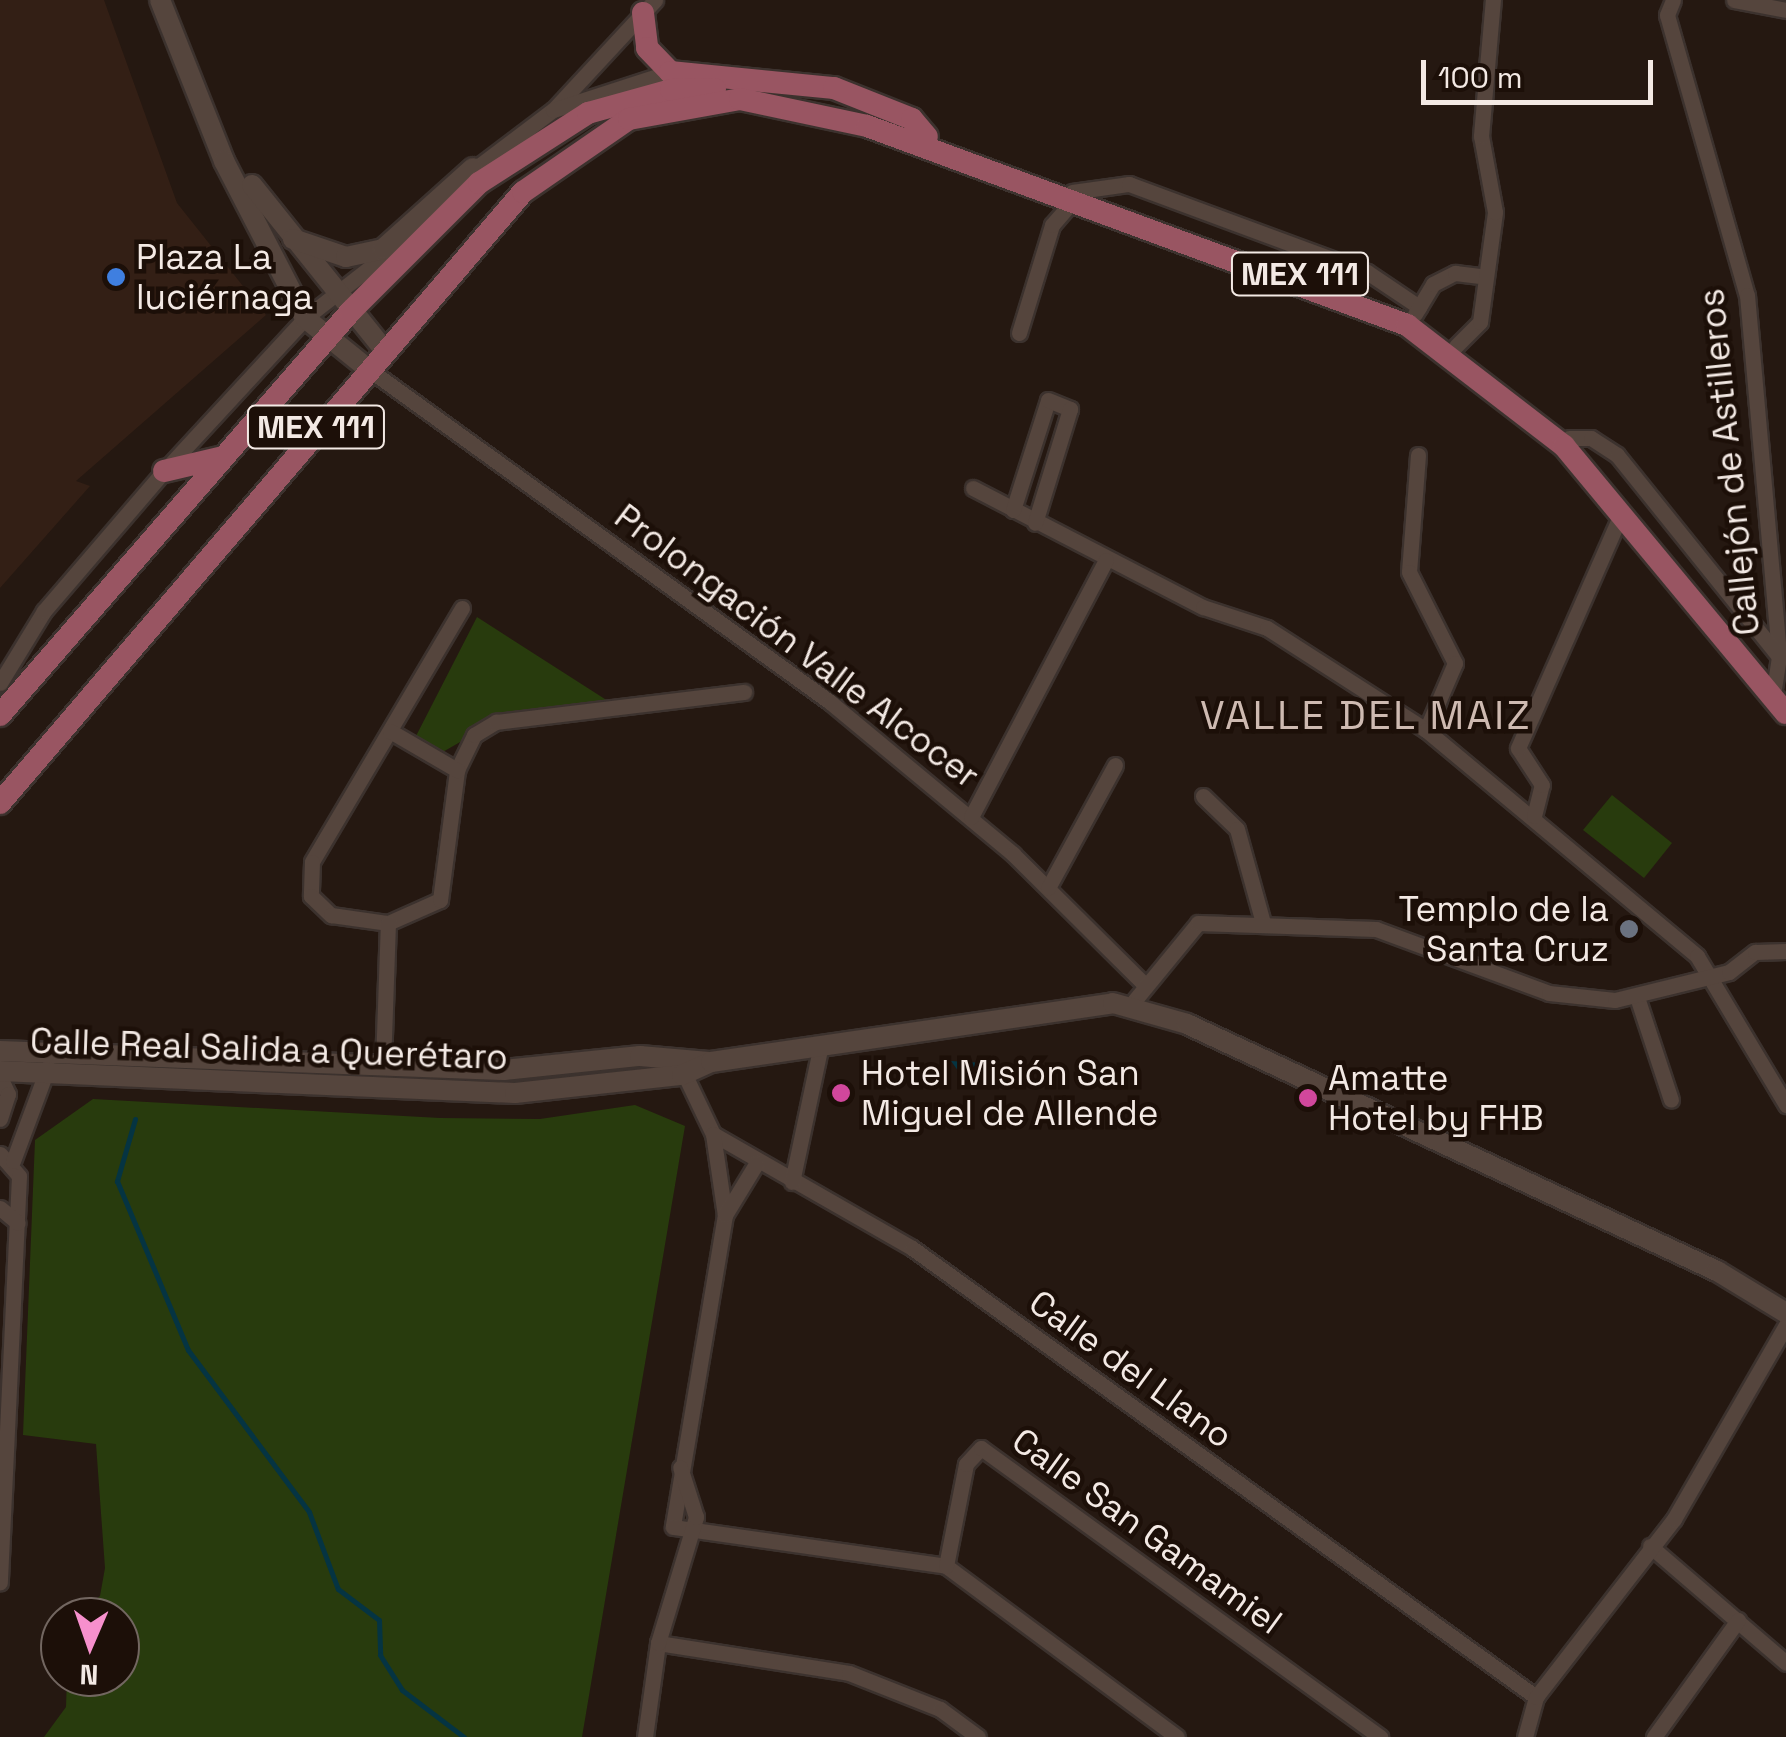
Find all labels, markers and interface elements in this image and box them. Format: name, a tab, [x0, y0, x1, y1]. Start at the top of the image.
scale bar	[1426, 40, 1658, 102]
text: 100 m	[1438, 58, 1523, 97]
place label: Plaza La luciérnaga	[136, 236, 313, 318]
road number: MEX 111	[1230, 247, 1370, 301]
marker: Plaza La luciérnaga	[105, 266, 127, 288]
street label: Callejón de Astilleros	[1690, 286, 1768, 638]
road number: MEX 111	[246, 400, 386, 454]
street label: Prolongación Valle Alcocer	[606, 495, 988, 797]
district label: VALLE DEL MAIZ	[1199, 692, 1533, 740]
place label: Templo de la Santa Cruz	[1398, 888, 1609, 970]
marker: Templo de la Santa Cruz	[1618, 918, 1640, 940]
street label: Calle Real Salida a Querétaro	[29, 1020, 509, 1078]
place label: Hotel Misión San Miguel de Allende	[861, 1052, 1159, 1134]
place label: Amatte Hotel by FHB	[1328, 1057, 1544, 1139]
marker: Hotel Misión San Miguel de Allende	[830, 1082, 852, 1104]
marker: Amatte Hotel by FHB	[1297, 1087, 1319, 1109]
street label: Calle del Llano	[1021, 1281, 1241, 1457]
street label: Calle San Gamamiel	[1004, 1419, 1290, 1643]
north arrow	[40, 1597, 140, 1697]
text: N	[79, 1657, 99, 1693]

